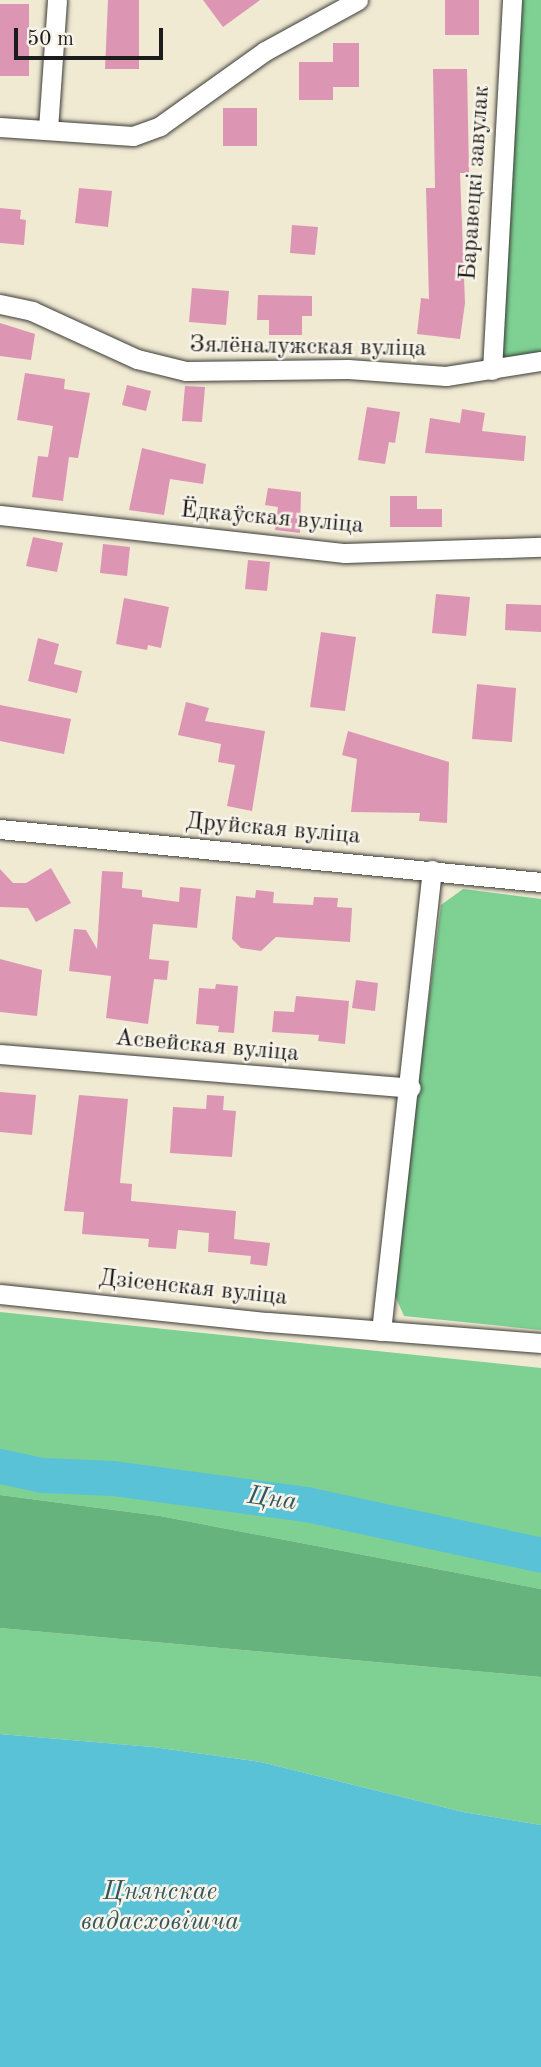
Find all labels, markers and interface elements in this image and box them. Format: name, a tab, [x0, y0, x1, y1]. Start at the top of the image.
scale bar	[18, 14, 166, 58]
text: 50 m	[27, 29, 74, 50]
street label: Баравецкі завулак	[455, 85, 497, 281]
street label: Зялёналужская вуліца	[189, 332, 427, 364]
street label: Ёдкаўская вуліца	[179, 497, 365, 541]
street label: Друйская вуліца	[184, 808, 362, 852]
street label: Асвейская вуліца	[114, 1025, 300, 1069]
street label: Дзісенская вуліца	[97, 1265, 289, 1313]
water label: Цна	[245, 1481, 299, 1519]
water label: Цнянскае вадасховішча	[81, 1877, 239, 1938]

